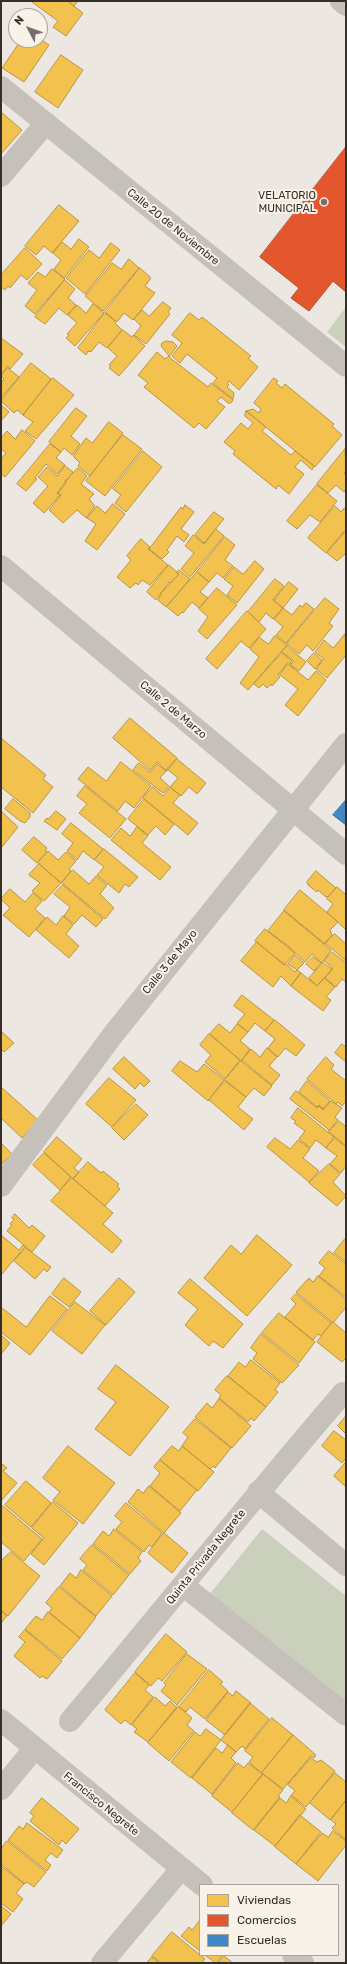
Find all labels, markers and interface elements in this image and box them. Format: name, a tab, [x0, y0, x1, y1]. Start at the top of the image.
north arrow	[8, 8, 48, 48]
text: N	[12, 13, 27, 28]
street label: Calle 20 de Noviembre	[124, 186, 222, 268]
place label: VELATORIO MUNICIPAL	[258, 189, 316, 215]
marker: VELATORIO MUNICIPAL	[319, 197, 329, 207]
street label: Calle 2 de Marzo	[137, 678, 209, 742]
street label: Calle 3 de Mayo	[140, 927, 200, 997]
street label: Quinta Privada Negrete	[164, 1507, 248, 1607]
street label: Francisco Negrete	[60, 1769, 142, 1839]
legend	[199, 1884, 339, 1956]
text: Viviendas	[237, 1893, 291, 1907]
text: Comercios	[237, 1913, 296, 1927]
text: Escuelas	[237, 1933, 287, 1947]

